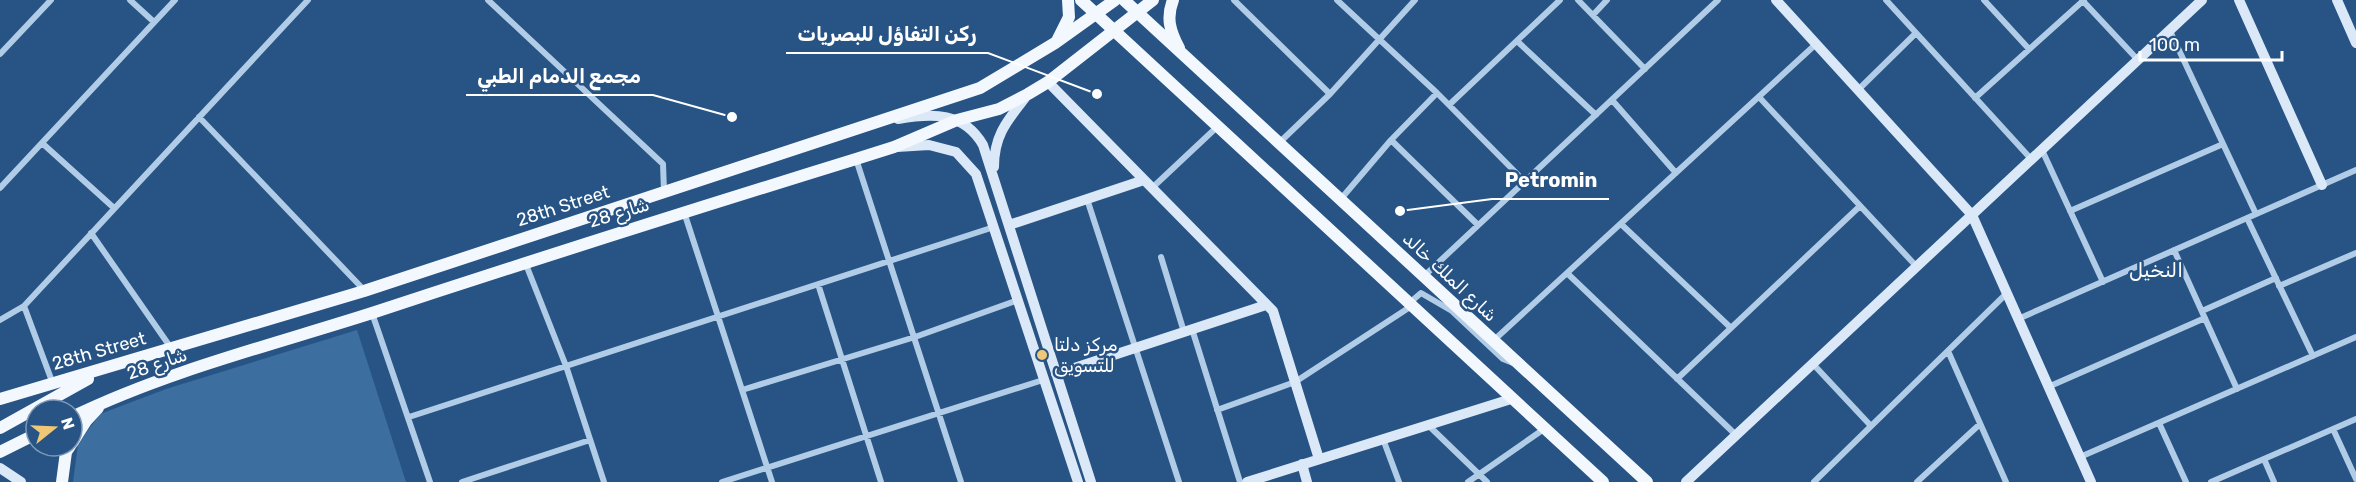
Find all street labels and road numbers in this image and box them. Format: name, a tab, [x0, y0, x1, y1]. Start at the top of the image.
street label: 28th Street	[514, 181, 612, 231]
street label: شارع 28	[586, 193, 652, 234]
street label: شارع الملك خالد	[1397, 228, 1502, 327]
street label: 28th Street	[50, 327, 148, 375]
street label: شارع 28	[124, 343, 190, 385]

